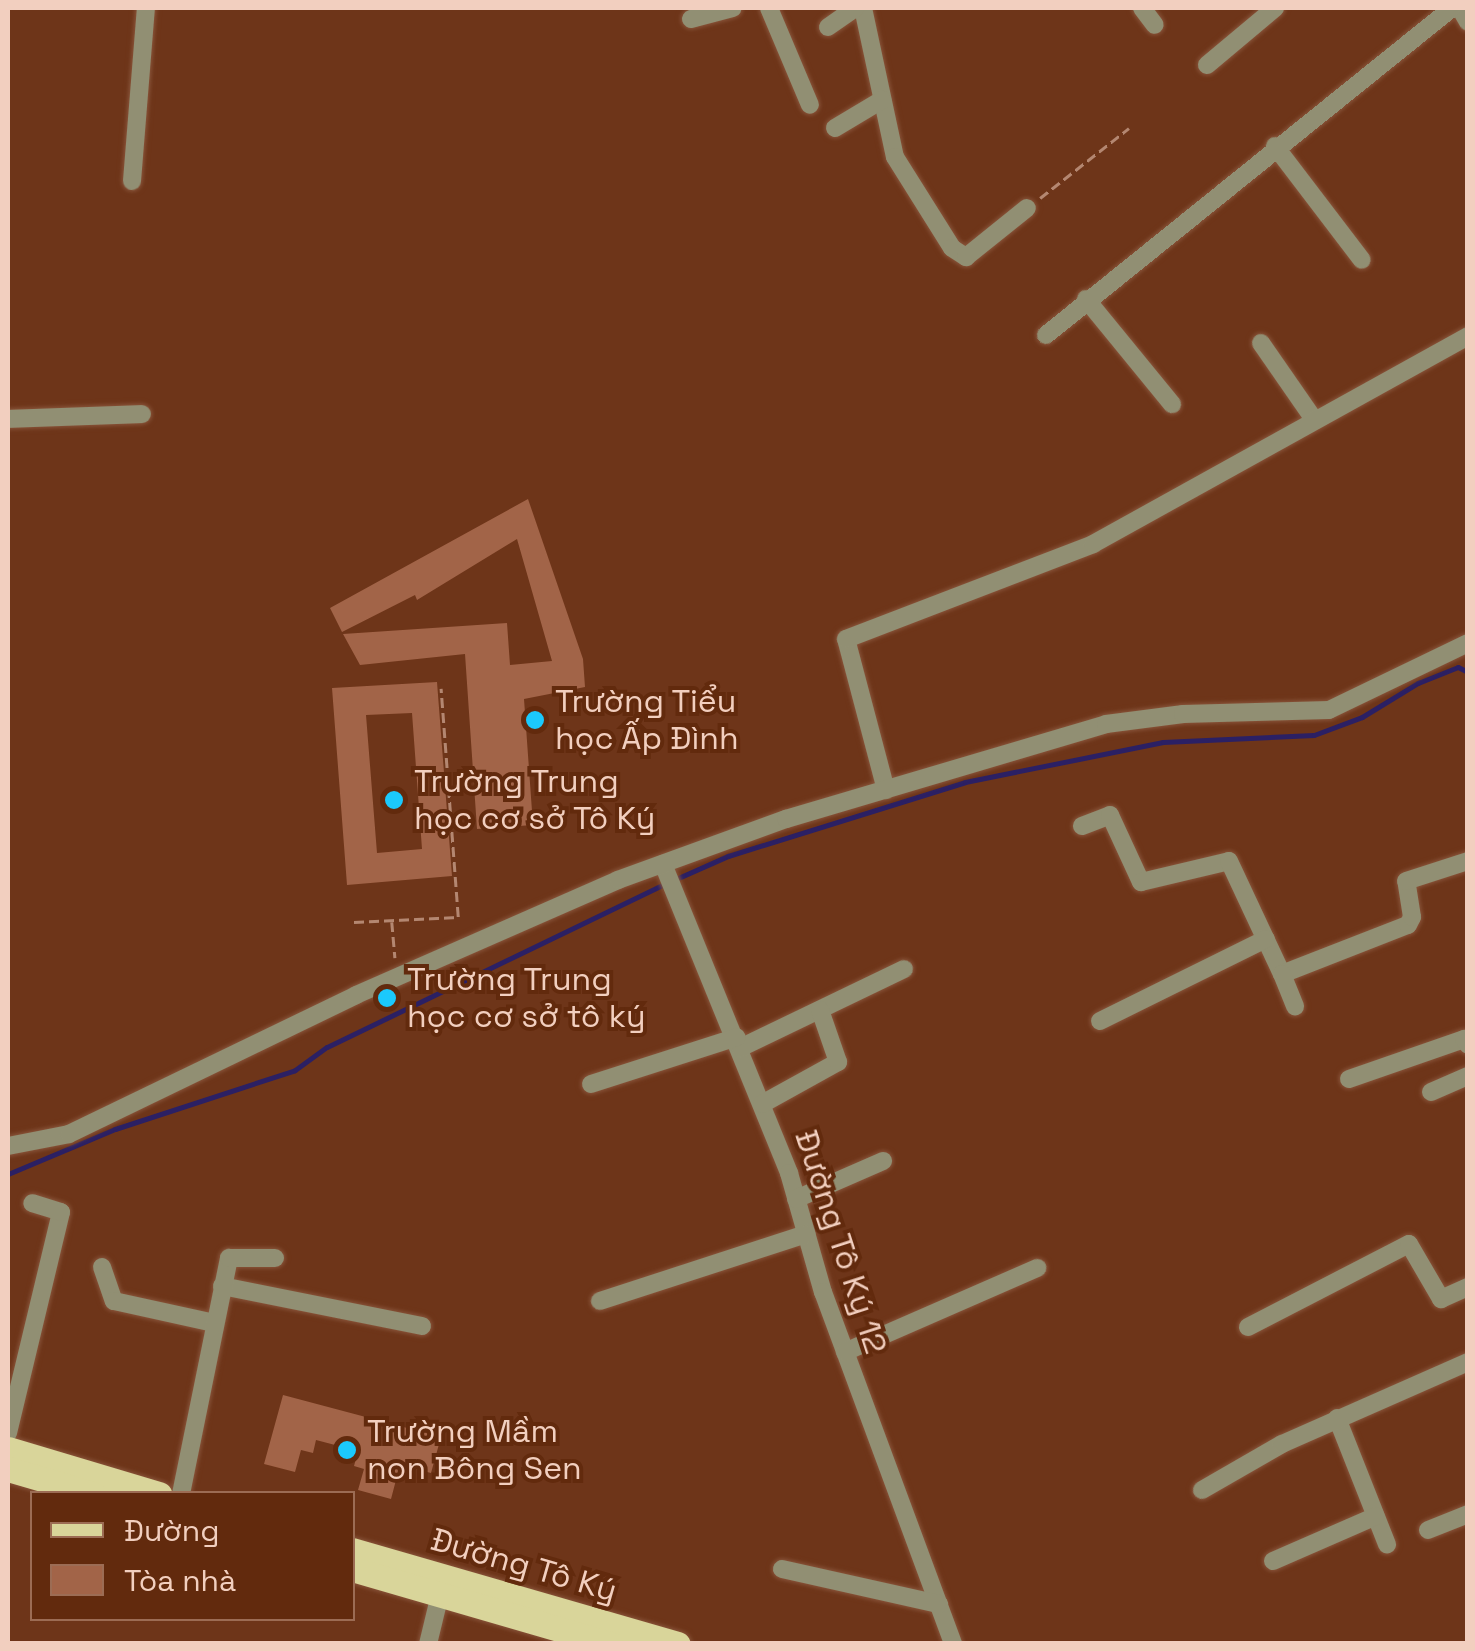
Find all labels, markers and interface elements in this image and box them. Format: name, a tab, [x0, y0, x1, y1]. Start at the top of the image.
place label: Trường Tiểu học Ấp Đình	[555, 683, 739, 758]
marker: Trường Tiểu học Ấp Đình	[524, 709, 546, 731]
place label: Trường Trung học cơ sở Tô Ký	[414, 763, 656, 838]
marker: Trường Trung học cơ sở Tô Ký	[383, 789, 405, 811]
place label: Trường Trung học cơ sở tô ký	[407, 961, 646, 1036]
marker: Trường Trung học cơ sở tô ký	[376, 987, 398, 1009]
street label: Đường Tô Ký 12	[787, 1125, 895, 1359]
place label: Trường Mầm non Bông Sen	[367, 1413, 582, 1488]
marker: Trường Mầm non Bông Sen	[336, 1439, 358, 1461]
legend	[30, 1491, 355, 1621]
text: Đường	[124, 1511, 220, 1550]
street label: Đường Tô Ký	[426, 1520, 622, 1610]
text: Tòa nhà	[124, 1561, 236, 1600]

